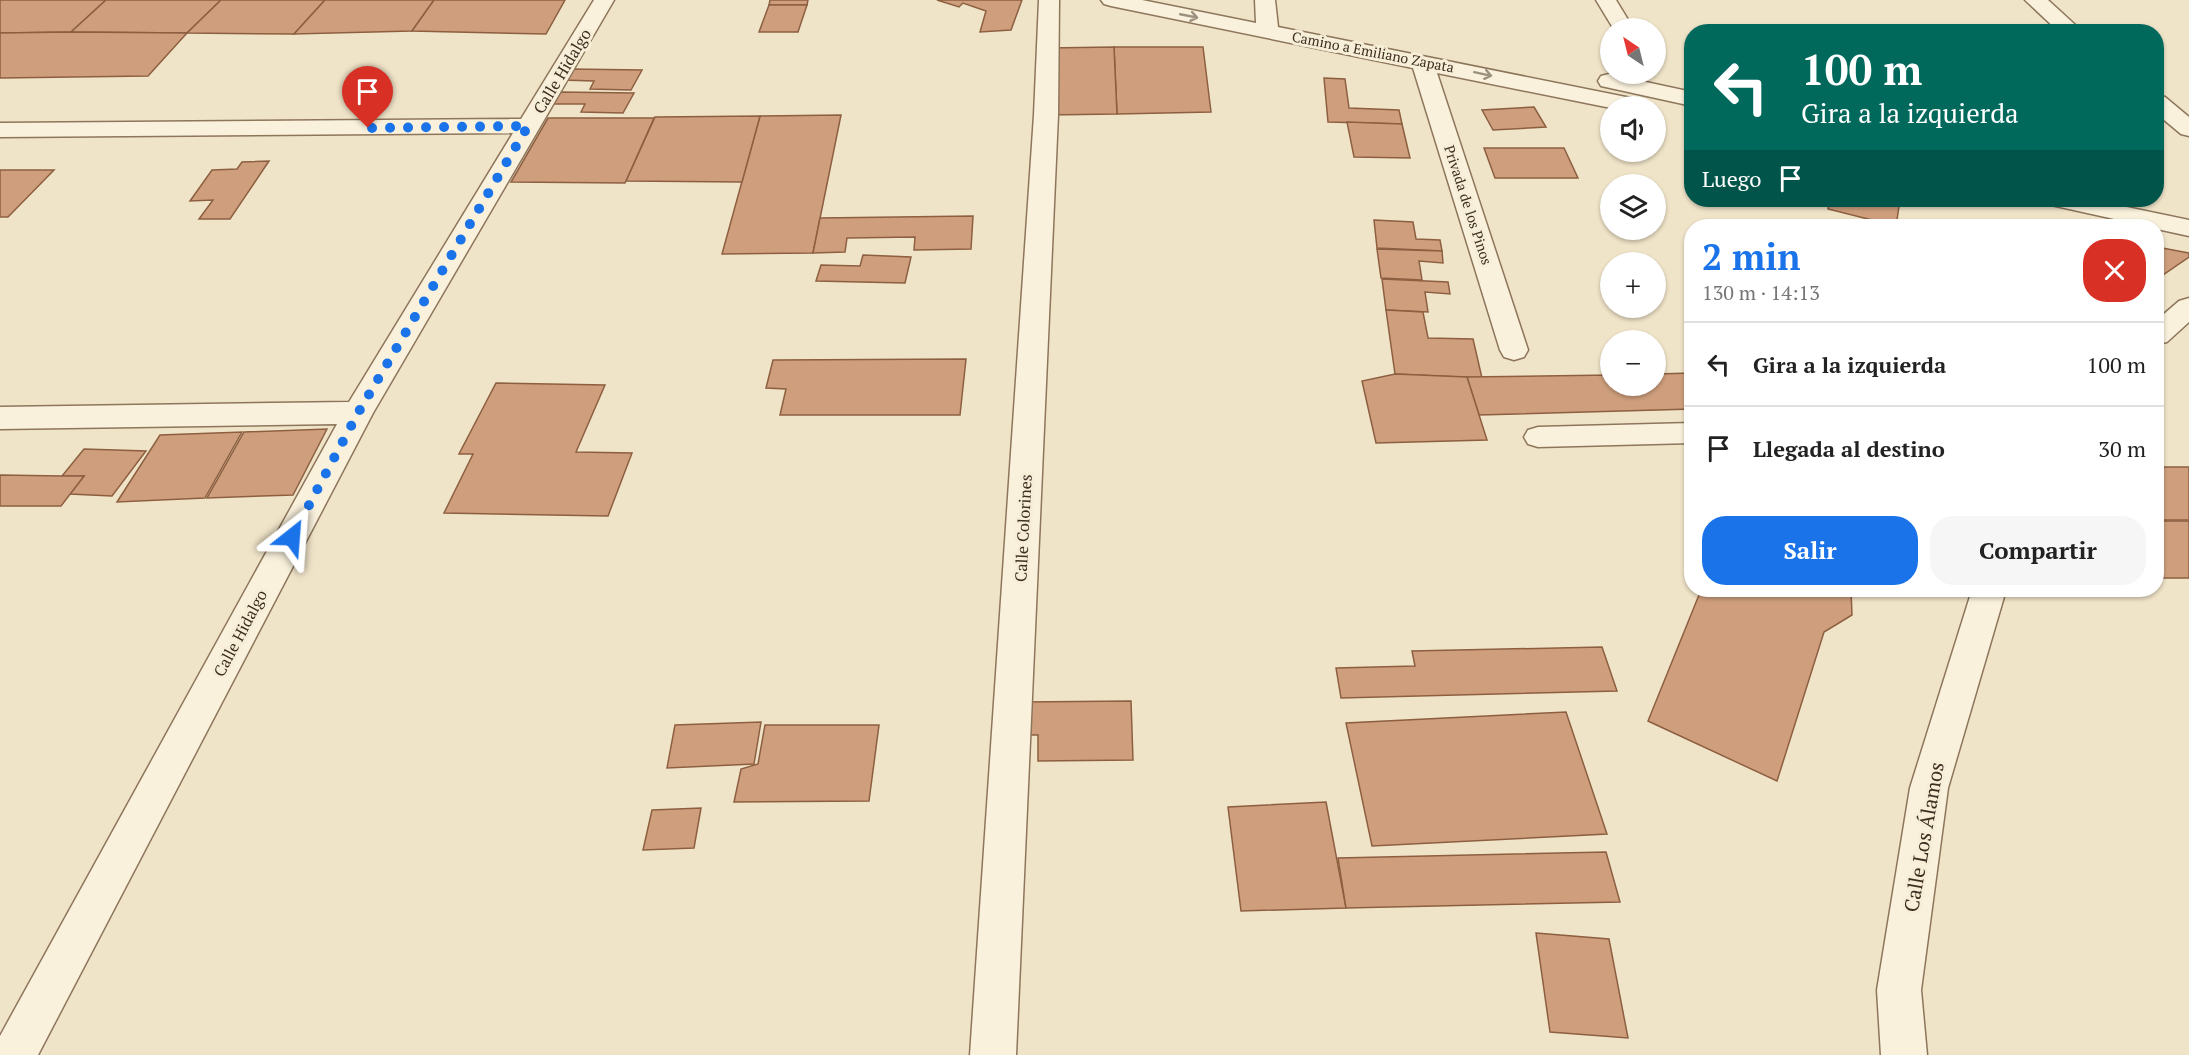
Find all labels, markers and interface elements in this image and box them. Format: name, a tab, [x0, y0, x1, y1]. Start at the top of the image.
one-way arrow	[1178, 11, 1198, 22]
north arrow	[1600, 18, 1666, 84]
map controls	[1600, 18, 1666, 396]
street label: Calle Hidalgo	[528, 24, 596, 118]
street label: Camino a Emiliano Zapata	[1290, 26, 1456, 77]
text: 100 m	[1801, 41, 1922, 97]
icon: left	[1702, 48, 1780, 126]
pin	[342, 66, 393, 128]
one-way arrow	[1473, 69, 1492, 80]
icon: arrive	[351, 75, 384, 108]
text: Gira a la izquierda	[1801, 95, 2019, 131]
button: sound	[1600, 96, 1666, 162]
street label: Privada de los Pinos	[1440, 143, 1497, 267]
icon: arrive	[1774, 162, 1807, 195]
text: Luego	[1702, 164, 1762, 193]
button: layers	[1600, 174, 1666, 240]
text: 2 min	[1702, 233, 1800, 280]
button: close	[2083, 239, 2146, 302]
button: +	[1600, 252, 1666, 318]
text: 130 m · 14:13	[1702, 279, 1820, 306]
button: −	[1600, 330, 1666, 396]
icon: left	[1702, 348, 1735, 381]
text: Gira a la izquierda	[1753, 350, 1946, 379]
text: 100 m	[2086, 350, 2146, 379]
icon: arrive	[1702, 432, 1735, 465]
text: Llegada al destino	[1753, 434, 1945, 463]
text: 30 m	[2098, 434, 2146, 463]
street label: Calle Colorines	[1009, 474, 1037, 582]
position arrow	[260, 505, 324, 569]
button: Salir	[1702, 516, 1918, 585]
button: Compartir	[1930, 516, 2146, 585]
street label: Calle Hidalgo	[208, 586, 272, 680]
street label: Calle Los Álamos	[1897, 760, 1950, 914]

